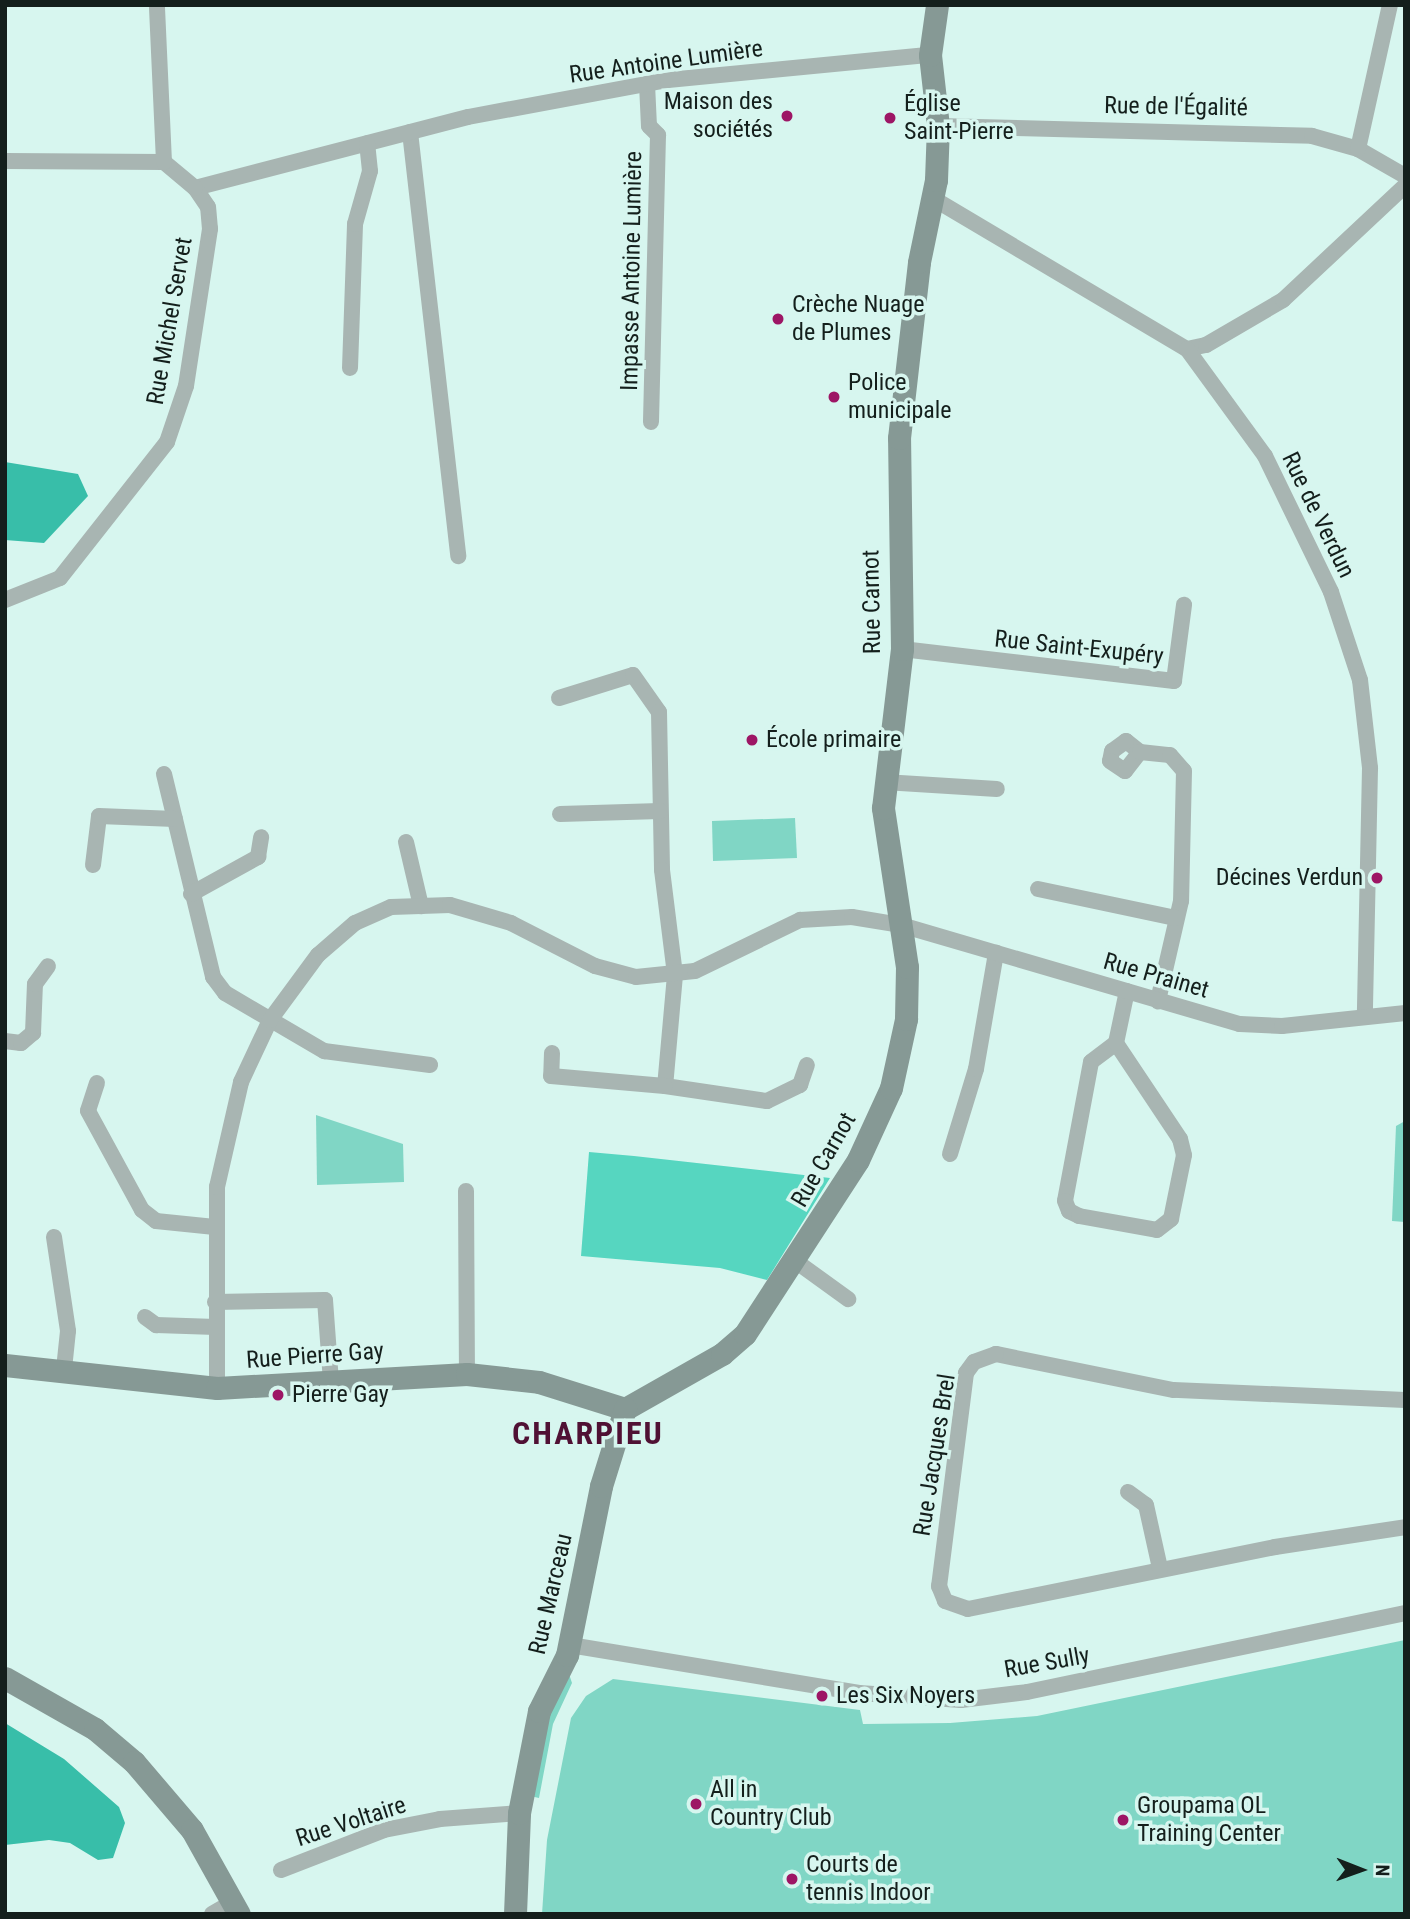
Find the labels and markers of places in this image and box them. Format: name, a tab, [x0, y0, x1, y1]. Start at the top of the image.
place label: Maison des sociétés	[664, 88, 773, 144]
place label: Église Saint-Pierre	[904, 90, 1014, 146]
marker: Maison des sociétés	[779, 108, 795, 124]
marker: Église Saint-Pierre	[882, 110, 898, 126]
place label: Crèche Nuage de Plumes	[792, 291, 924, 347]
marker: Crèche Nuage de Plumes	[770, 311, 786, 327]
place label: Police municipale	[848, 369, 951, 425]
marker: Police municipale	[826, 389, 842, 405]
place label: École primaire	[766, 726, 901, 754]
marker: École primaire	[744, 732, 760, 748]
place label: Décines Verdun	[1216, 864, 1363, 892]
marker: Décines Verdun	[1369, 870, 1385, 886]
place label: Pierre Gay	[292, 1381, 389, 1409]
marker: Pierre Gay	[270, 1387, 286, 1403]
place label: Les Six Noyers	[836, 1682, 975, 1710]
marker: Les Six Noyers	[814, 1688, 830, 1704]
place label: All in Country Club	[710, 1776, 832, 1832]
place label: Groupama OL Training Center	[1137, 1792, 1281, 1848]
marker: All in Country Club	[688, 1796, 704, 1812]
marker: Groupama OL Training Center	[1115, 1812, 1131, 1828]
place label: Courts de tennis Indoor	[806, 1851, 930, 1907]
marker: Courts de tennis Indoor	[784, 1871, 800, 1887]

